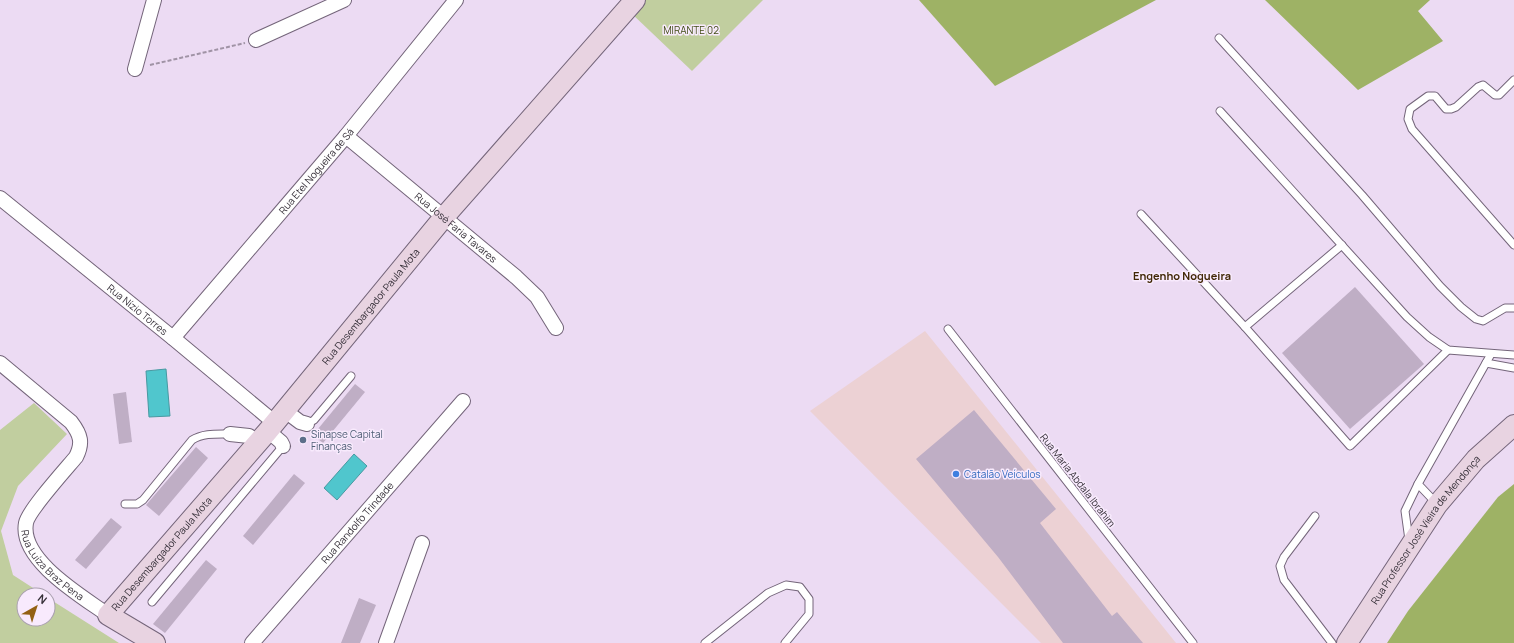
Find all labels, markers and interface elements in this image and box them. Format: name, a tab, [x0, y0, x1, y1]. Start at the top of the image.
park label: MIRANTE 02	[663, 23, 719, 37]
street label: Rua Etel Nogueira de Sá	[275, 125, 357, 217]
street label: Rua José Faria Tavares	[412, 189, 500, 266]
street label: Rua Desembargador Paula Mota	[318, 245, 423, 367]
district label: Engenho Nogueira	[1133, 268, 1231, 283]
street label: Rua Nízio Torres	[104, 281, 171, 338]
place label: Sinapse Capital Finanças	[311, 427, 383, 453]
street label: Rua Maria Abdala Ibrahim	[1037, 430, 1119, 530]
marker: Sinapse Capital Finanças	[298, 435, 308, 445]
street label: Rua Professor José Vieira de Mendonça	[1367, 452, 1483, 607]
place label: Catalão Veículos	[964, 467, 1041, 481]
marker: Catalão Veículos	[951, 469, 961, 479]
street label: Rua Randolfo Trindade	[318, 479, 397, 566]
street label: Rua Desembargador Paula Mota	[108, 494, 215, 614]
street label: Rua Luíza Braz Pena	[18, 529, 87, 603]
north arrow	[16, 587, 56, 627]
text: N	[35, 591, 50, 607]

